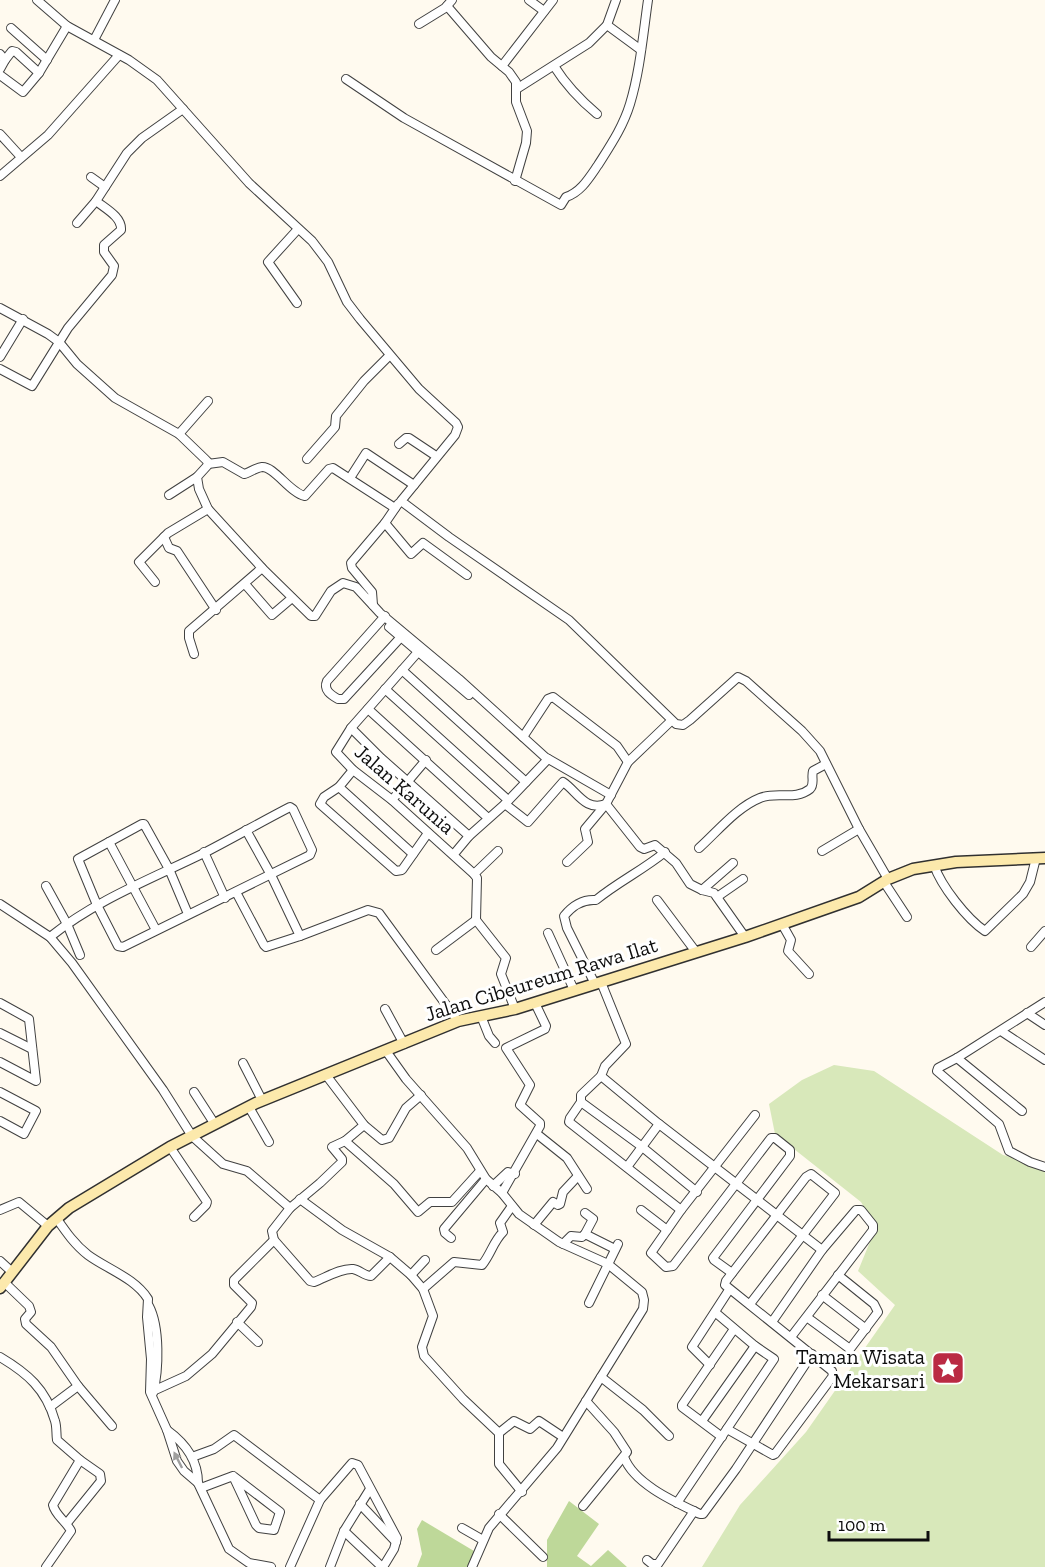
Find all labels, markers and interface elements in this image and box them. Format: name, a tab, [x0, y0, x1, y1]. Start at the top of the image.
street label: Jalan Karunia	[350, 739, 460, 839]
street label: Jalan Cibeureum Rawa Ilat	[422, 932, 660, 1026]
place label: Taman Wisata Mekarsari	[796, 1344, 925, 1393]
place icon: Taman Wisata Mekarsari	[930, 1350, 966, 1386]
one-way arrow	[173, 1451, 183, 1468]
scale bar	[829, 1504, 928, 1542]
text: 100 m	[838, 1514, 886, 1536]

